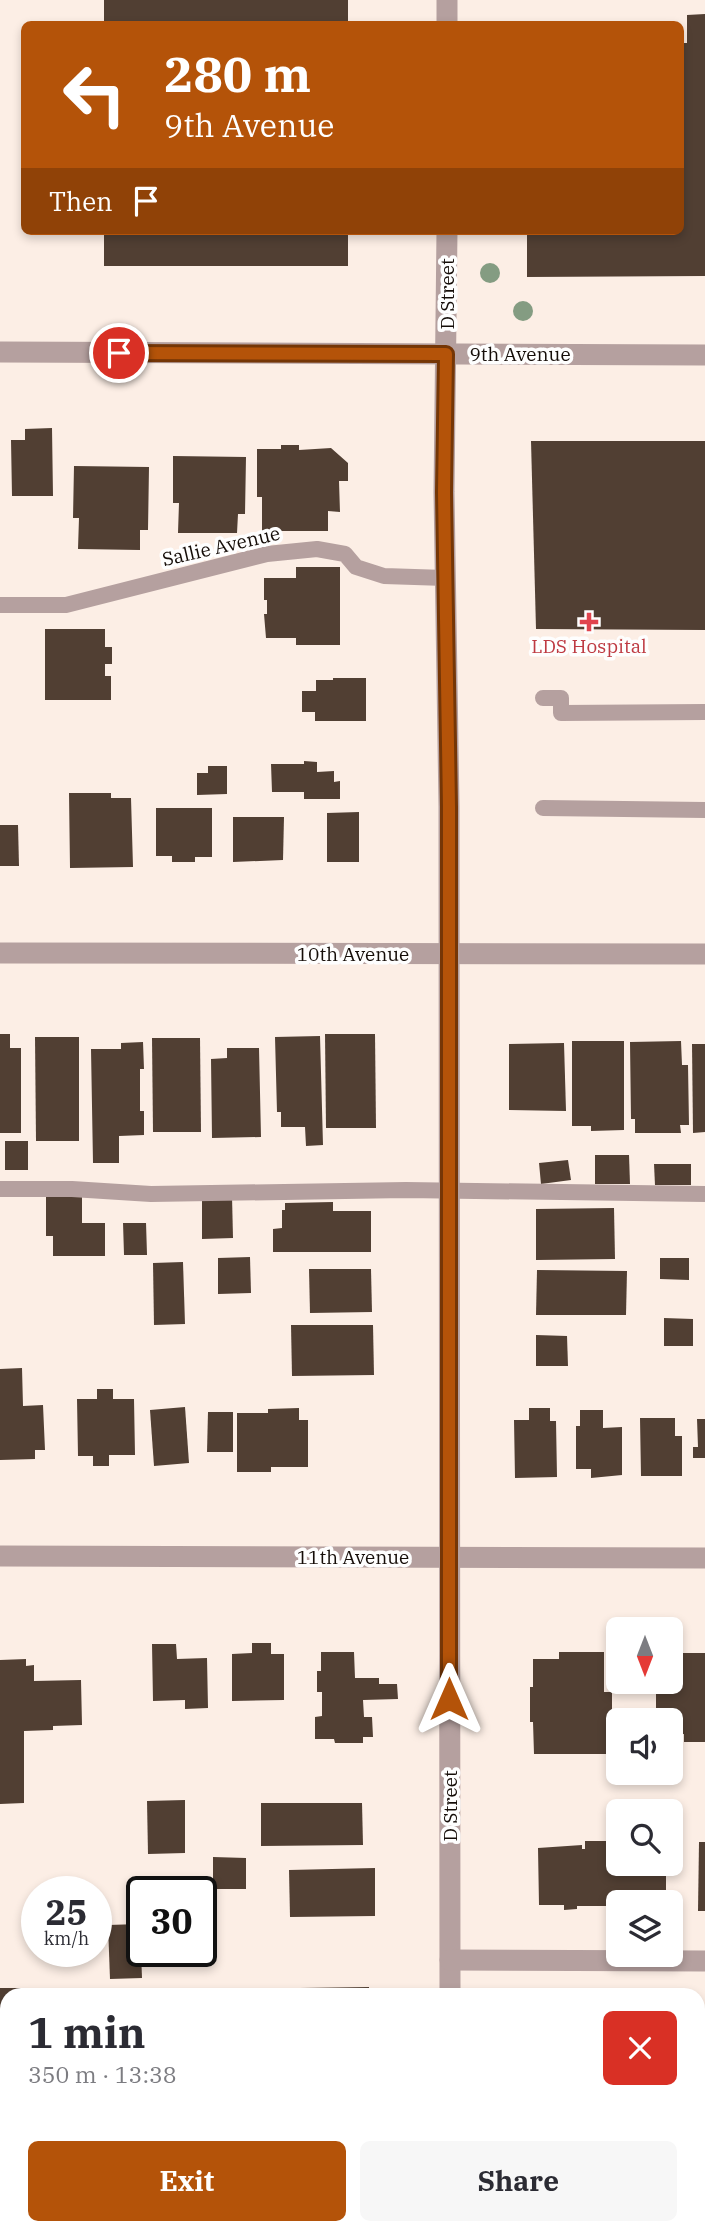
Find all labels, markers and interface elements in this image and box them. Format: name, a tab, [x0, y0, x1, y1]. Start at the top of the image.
text: 280 m	[164, 42, 311, 105]
icon: left	[49, 49, 140, 140]
text: 9th Avenue	[164, 104, 334, 146]
icon: arrive	[127, 182, 165, 220]
text: Then	[49, 184, 113, 218]
street label: D Street	[435, 258, 459, 330]
pin	[89, 323, 149, 383]
icon: arrive	[100, 334, 138, 372]
street label: 9th Avenue	[469, 342, 571, 366]
street label: Sallie Avenue	[160, 521, 282, 571]
marker: LDS Hospital	[579, 612, 599, 632]
place label: LDS Hospital	[531, 634, 647, 658]
street label: 10th Avenue	[297, 942, 409, 966]
street label: 11th Avenue	[297, 1545, 409, 1569]
north arrow	[606, 1617, 682, 1694]
map controls	[606, 1617, 683, 1967]
position arrow	[412, 1662, 486, 1736]
button: sound	[606, 1708, 683, 1785]
street label: D Street	[438, 1770, 462, 1842]
button: search	[606, 1799, 683, 1876]
speed limit sign: 30	[126, 1876, 217, 1967]
text: 25	[45, 1889, 88, 1935]
button: layers	[606, 1890, 683, 1967]
text: km/h	[44, 1927, 89, 1950]
text: 1 min	[28, 2005, 146, 2060]
button: close	[603, 2011, 677, 2085]
text: 350 m · 13:38	[28, 2059, 177, 2089]
button: Exit	[28, 2141, 346, 2221]
button: Share	[360, 2141, 677, 2221]

